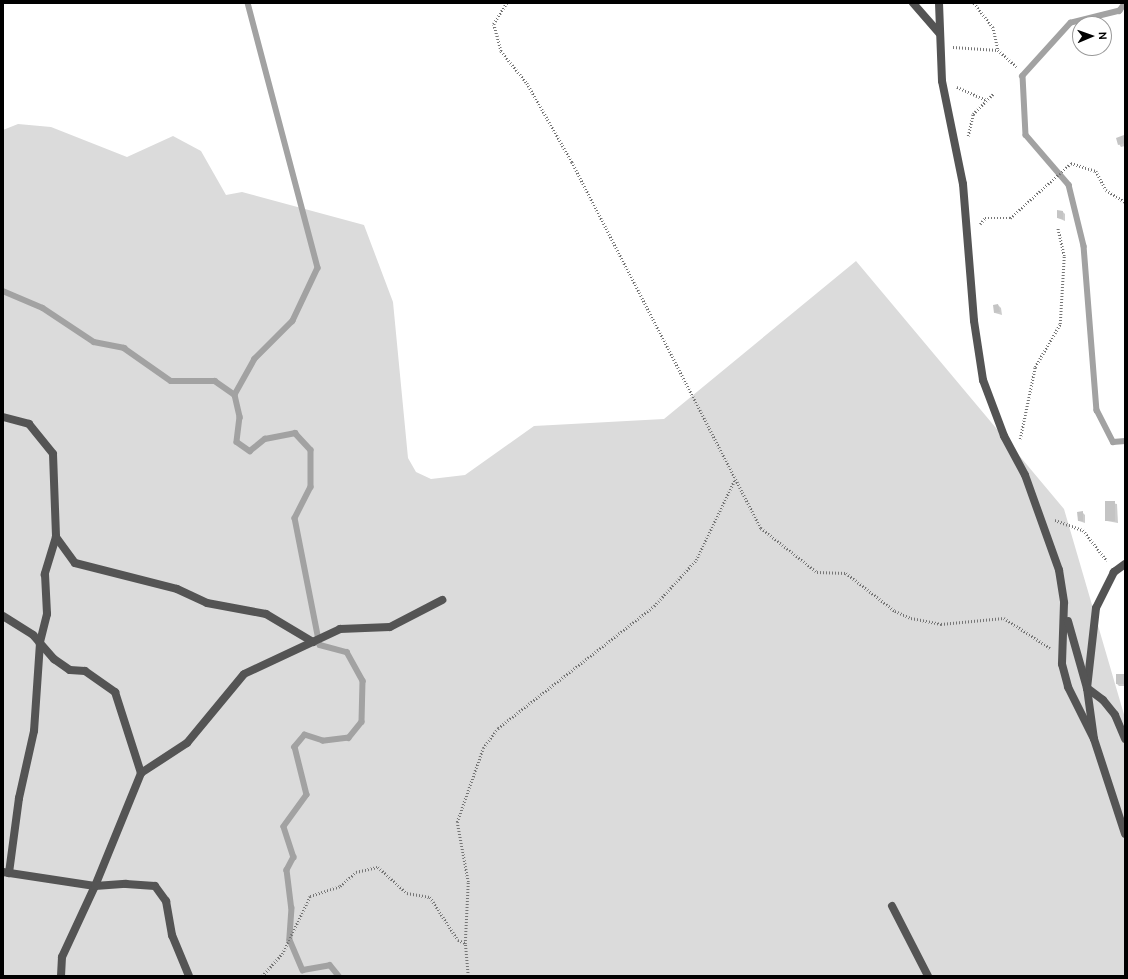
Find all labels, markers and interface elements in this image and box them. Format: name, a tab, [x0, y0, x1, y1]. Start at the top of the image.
north arrow	[1072, 16, 1112, 56]
text: N	[1097, 31, 1109, 40]

